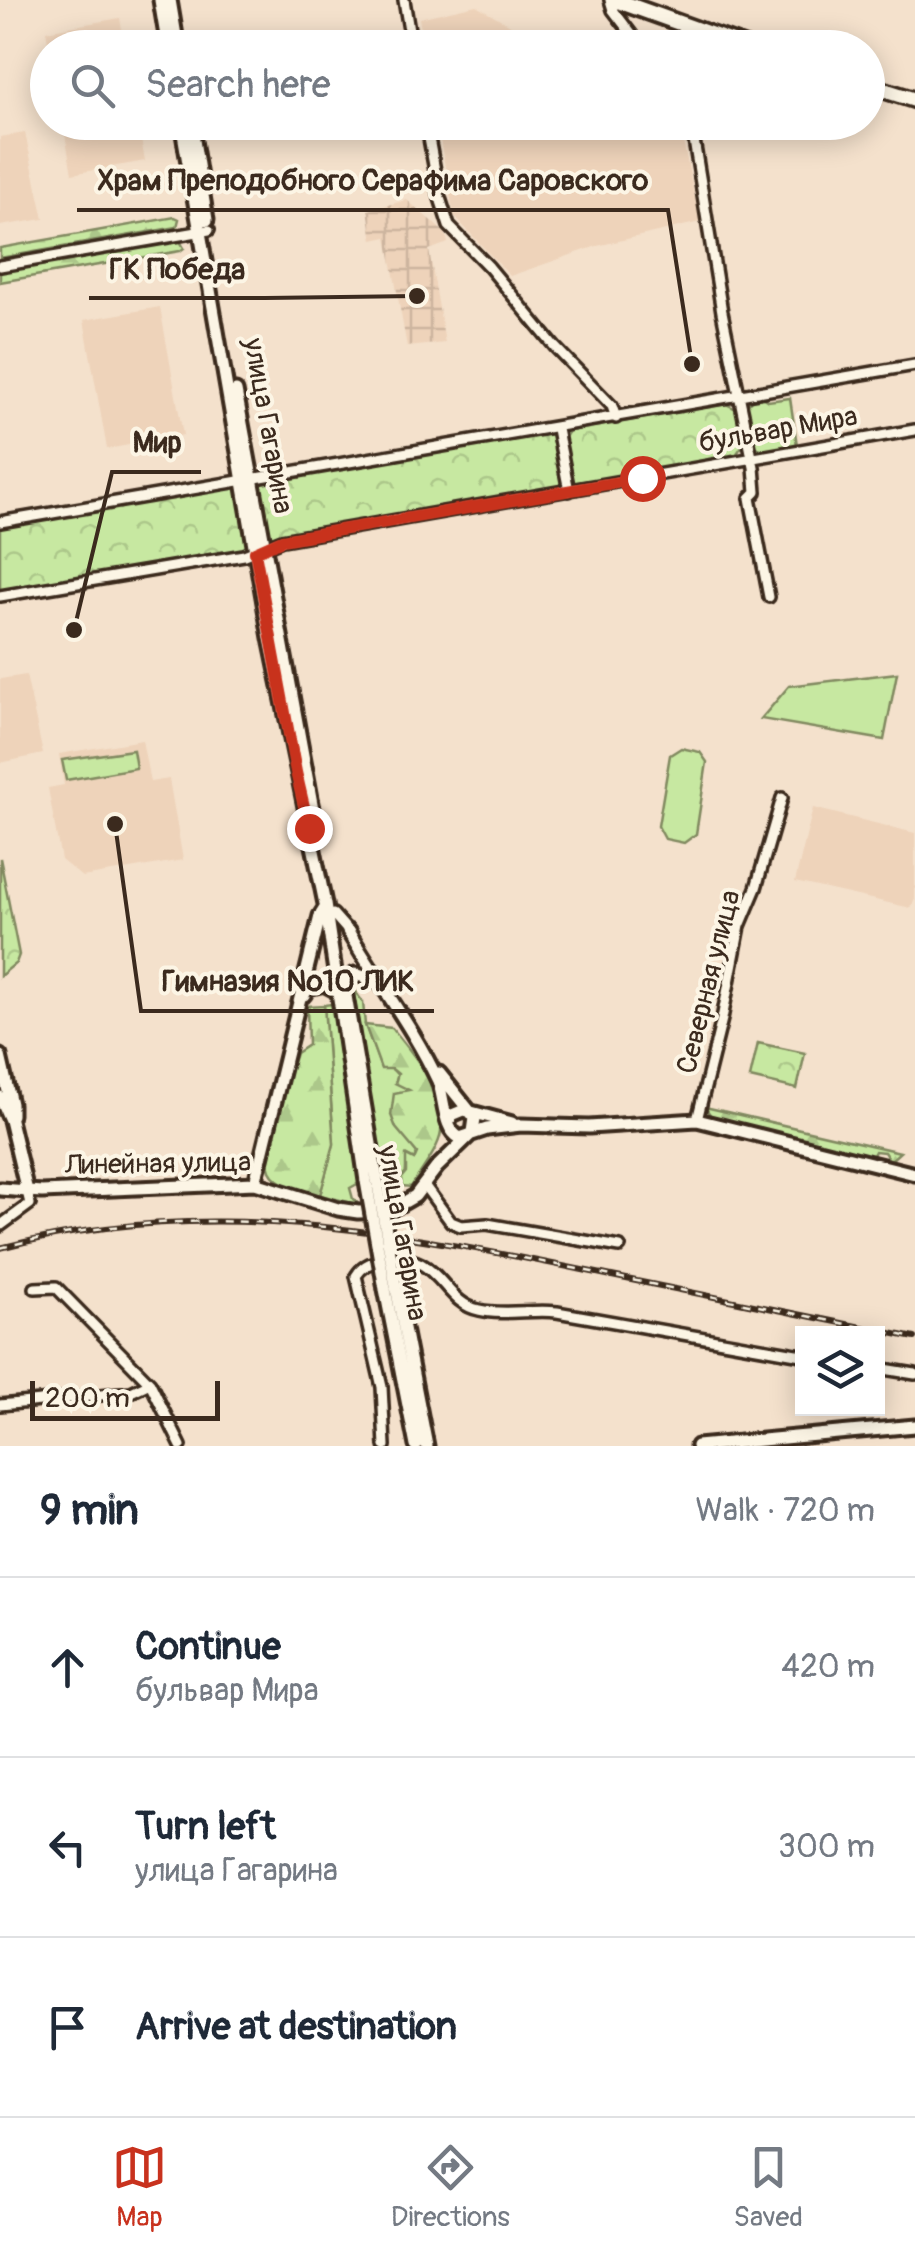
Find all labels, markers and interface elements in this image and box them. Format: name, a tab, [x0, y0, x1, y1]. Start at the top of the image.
search box	[30, 30, 885, 140]
icon: search	[65, 58, 120, 113]
text: Search here	[145, 61, 331, 109]
callout: Храм Преподобного Серафима Саровского	[77, 150, 668, 210]
text: Храм Преподобного Серафима Саровского	[98, 162, 648, 199]
callout: ГК Победа	[89, 238, 265, 298]
text: ГК Победа	[109, 251, 245, 288]
street label: улица Гагарина	[235, 335, 301, 516]
street label: бульвар Мира	[696, 399, 860, 461]
callout: Мир	[112, 412, 201, 472]
text: Мир	[132, 424, 182, 461]
route start	[620, 456, 666, 502]
route end	[287, 806, 333, 852]
street label: Северная улица	[669, 887, 749, 1077]
callout: Гимназия №10 ЛИК	[141, 951, 434, 1011]
text: Гимназия №10 ЛИК	[161, 963, 415, 1000]
street label: улица Гагарина	[369, 1142, 435, 1323]
street label: Линейная улица	[63, 1145, 252, 1183]
map controls	[795, 1326, 885, 1416]
button: layers	[795, 1326, 885, 1416]
scale bar	[30, 1376, 220, 1420]
text: 200 m	[45, 1381, 130, 1416]
text: 9 min	[40, 1485, 139, 1537]
text: Walk · 720 m	[696, 1491, 875, 1531]
text: Continue	[135, 1623, 281, 1671]
icon: ahead	[40, 1640, 95, 1695]
text: 420 m	[781, 1647, 875, 1687]
text: бульвар Мира	[135, 1671, 319, 1711]
text: Turn left	[135, 1803, 276, 1851]
icon: left	[40, 1820, 95, 1875]
text: 300 m	[778, 1827, 875, 1867]
text: улица Гагарина	[135, 1851, 338, 1891]
icon: arrive	[40, 2000, 95, 2055]
text: Arrive at destination	[135, 2003, 457, 2051]
tab: Map	[112, 2140, 167, 2235]
tab: Directions	[391, 2140, 510, 2235]
tab: Saved	[734, 2140, 803, 2235]

